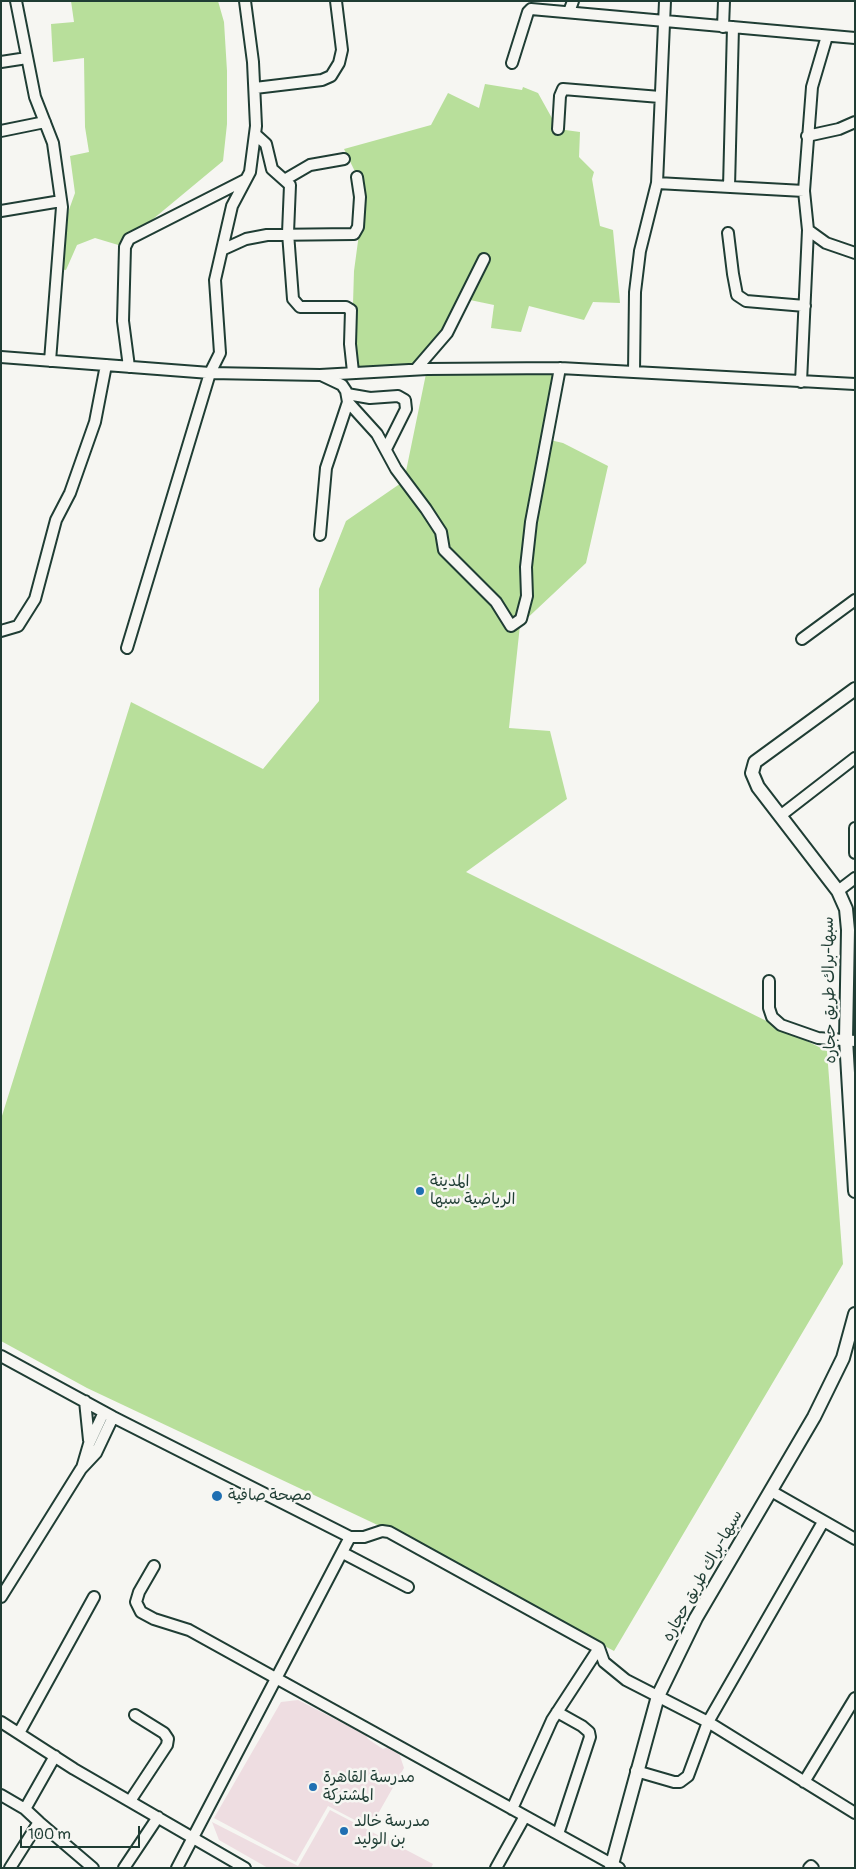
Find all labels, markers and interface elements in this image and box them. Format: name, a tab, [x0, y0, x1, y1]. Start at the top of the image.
street label: سبها-براك طريق حجاره	[819, 916, 841, 1064]
place label: المدينة الرياضية سبها	[430, 1172, 515, 1210]
marker: المدينة الرياضية سبها	[414, 1185, 426, 1197]
place label: مصحة صافية	[228, 1486, 312, 1506]
marker: مصحة صافية	[210, 1489, 224, 1503]
street label: سبها-براك طريق حجاره	[659, 1507, 747, 1645]
place label: مدرسة القاهرة المشتركة	[323, 1768, 415, 1806]
marker: مدرسة القاهرة المشتركة	[307, 1781, 319, 1793]
place label: مدرسة خالد بن الوليد	[354, 1812, 430, 1850]
scale bar	[22, 1816, 142, 1848]
text: 100 m	[28, 1825, 71, 1844]
marker: مدرسة خالد بن الوليد	[338, 1825, 350, 1837]

